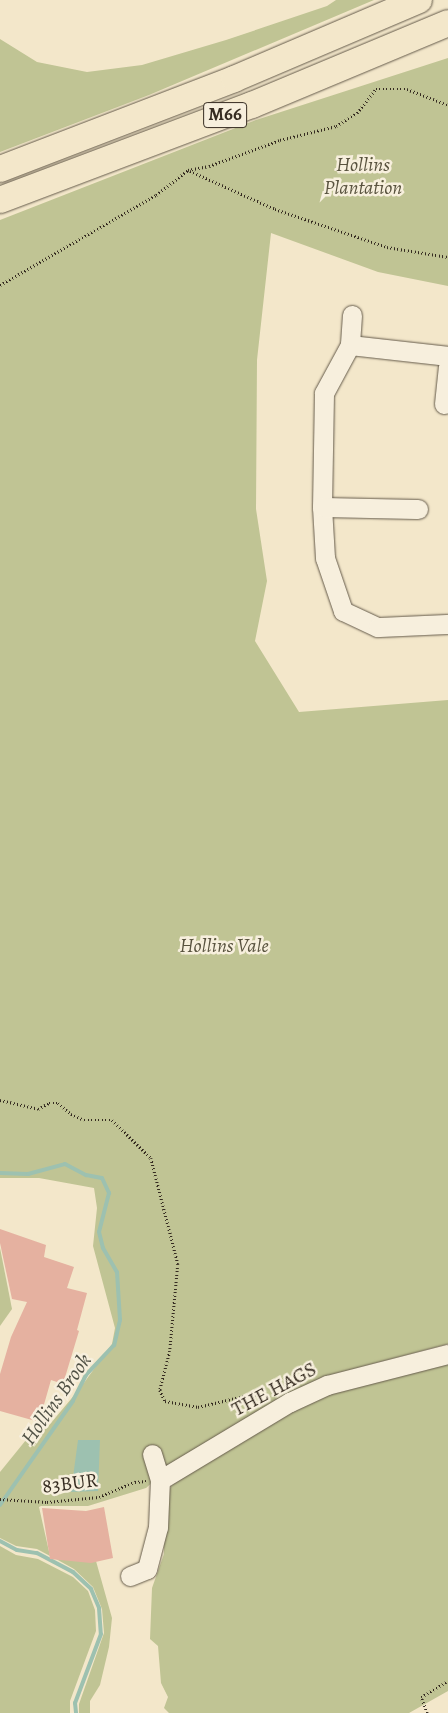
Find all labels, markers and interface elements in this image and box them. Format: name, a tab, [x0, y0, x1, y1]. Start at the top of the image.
road number: M66	[202, 98, 248, 132]
park label: Hollins Plantation	[324, 153, 402, 200]
park label: Hollins Vale	[179, 933, 269, 957]
water label: Hollins Brook	[15, 1349, 97, 1449]
street label: THE HAGS	[228, 1357, 320, 1421]
street label: 83BUR	[41, 1468, 99, 1498]

